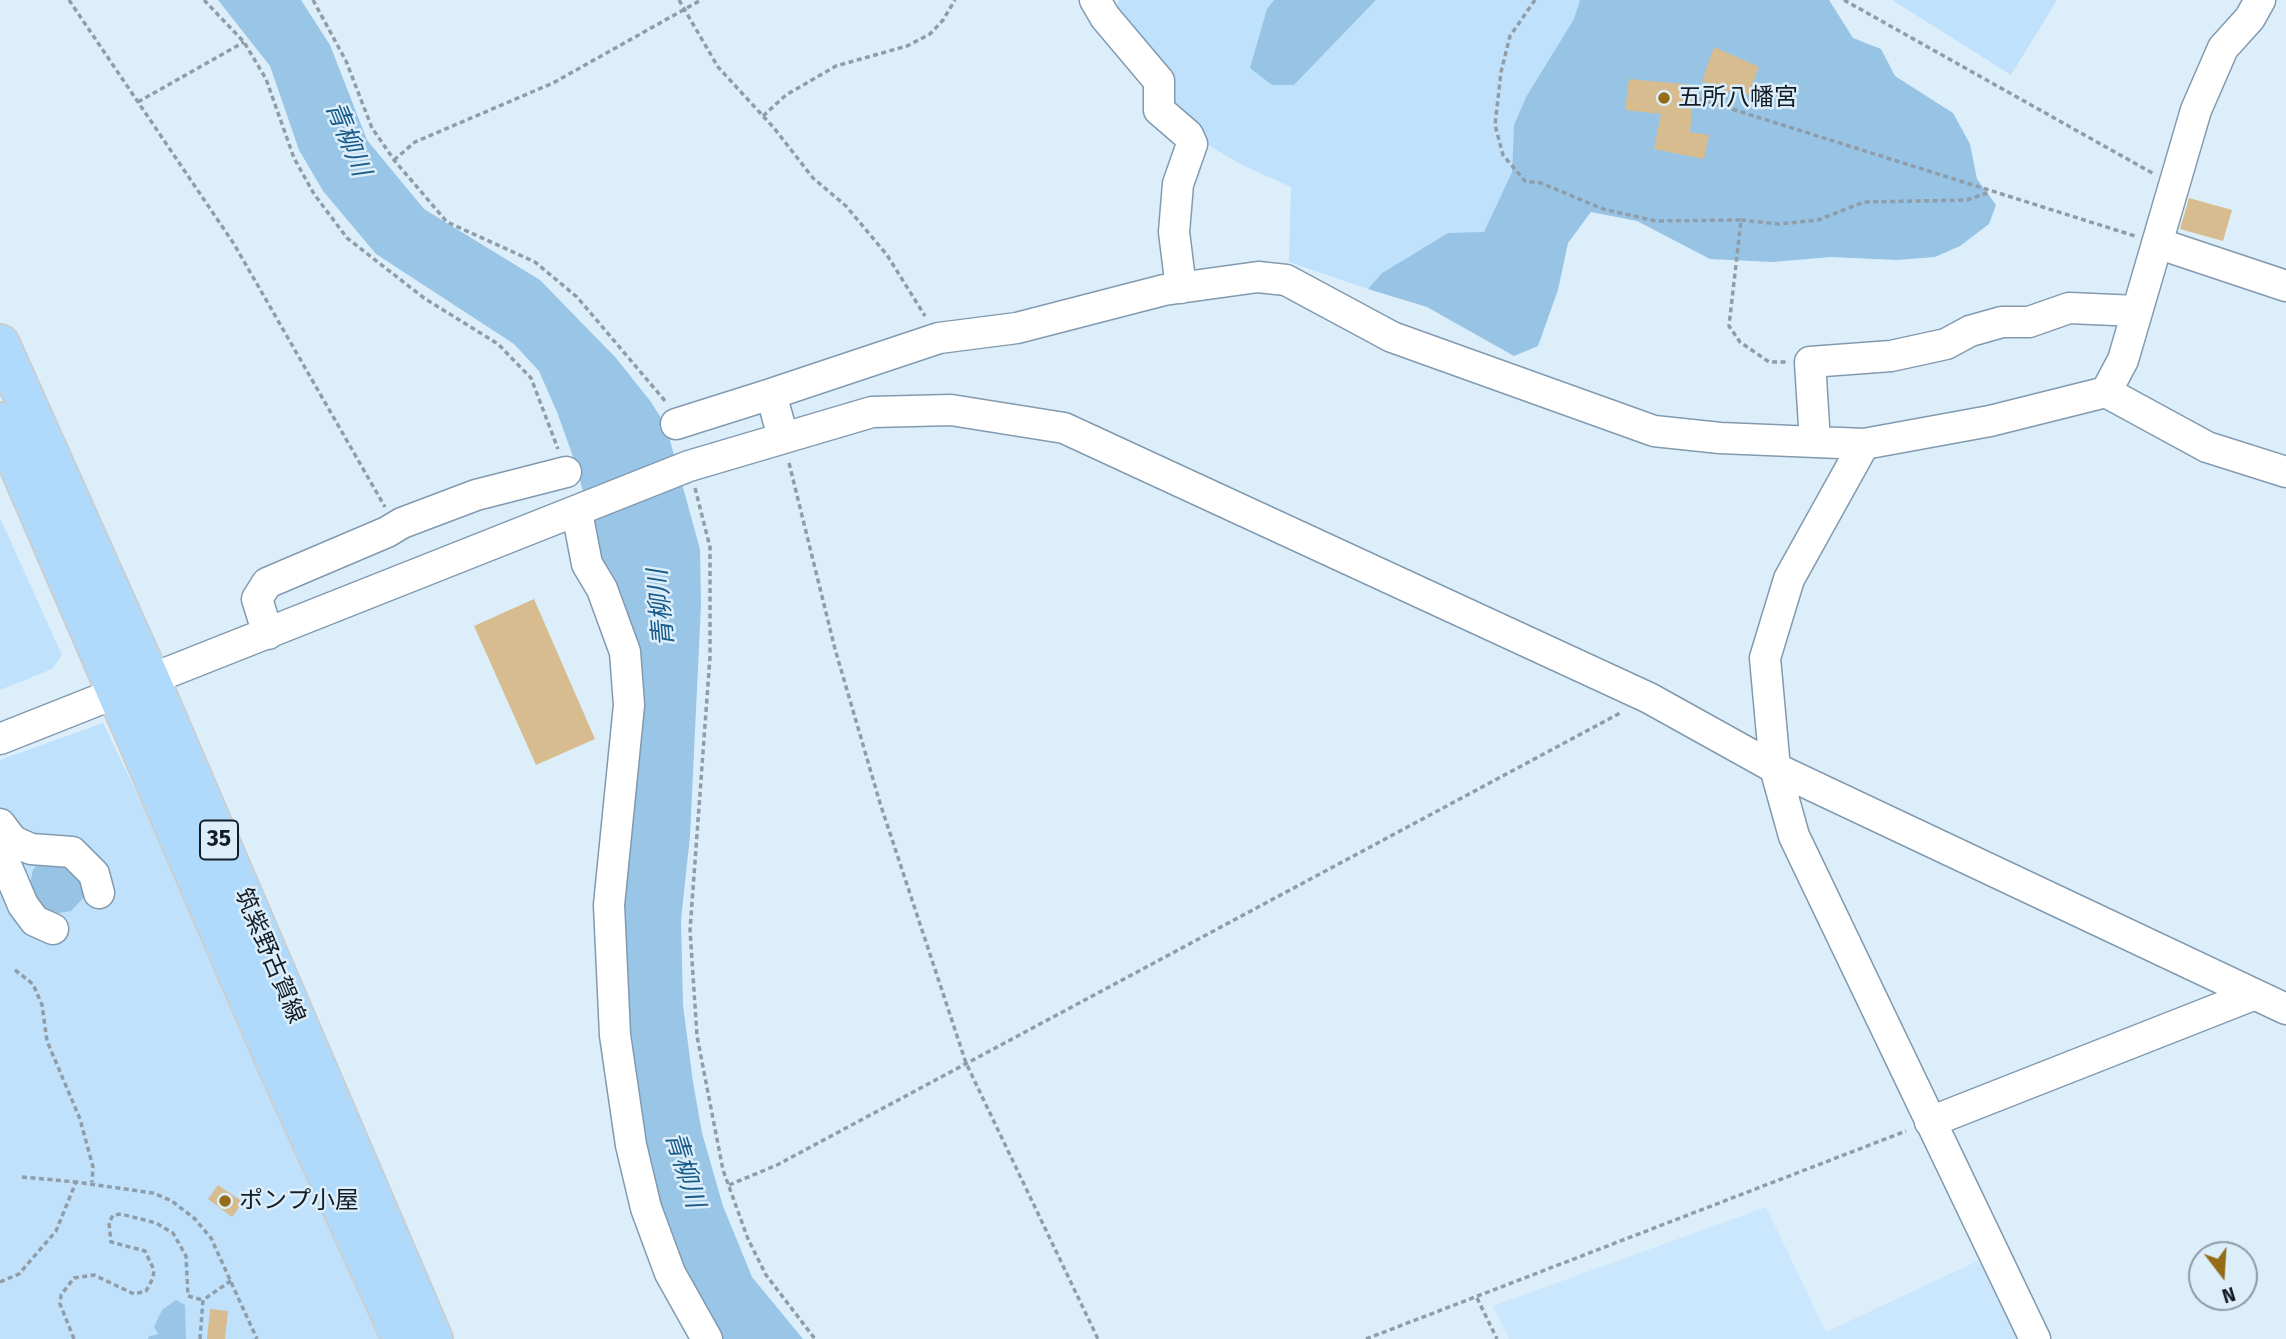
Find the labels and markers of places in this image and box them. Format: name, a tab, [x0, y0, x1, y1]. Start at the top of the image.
place label: 五所八幡宮	[1678, 84, 1798, 112]
marker: 五所八幡宮	[1656, 90, 1672, 106]
place label: ポンプ小屋	[239, 1187, 359, 1215]
marker: ポンプ小屋	[217, 1193, 233, 1209]

